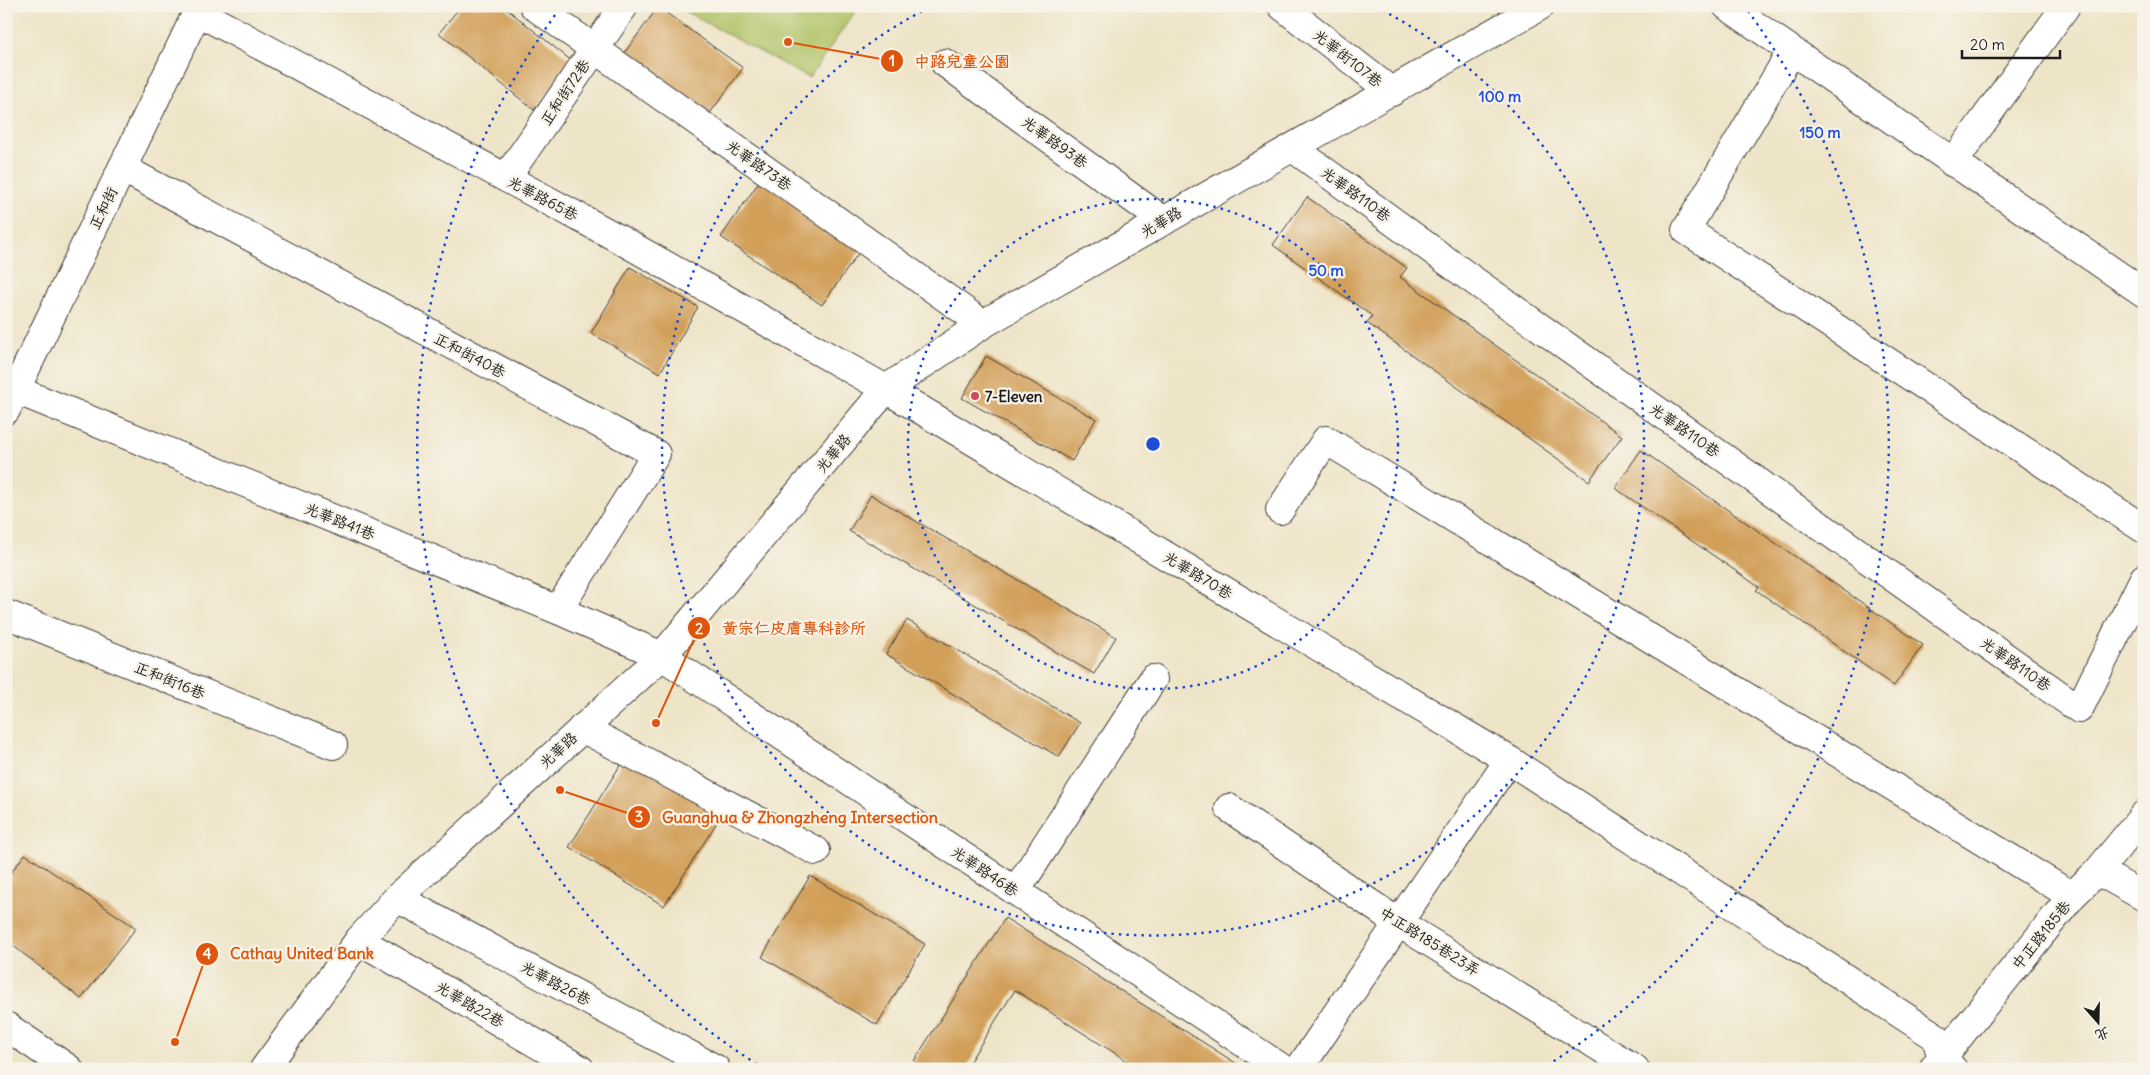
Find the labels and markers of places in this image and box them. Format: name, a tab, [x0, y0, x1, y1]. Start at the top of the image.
callout: 中路兒童公園	[879, 45, 1020, 76]
place label: 7-Eleven	[985, 387, 1043, 406]
marker: 7-Eleven	[969, 390, 981, 402]
centre of rings	[1144, 435, 1162, 453]
callout: 黃宗仁皮膚專科診所	[687, 613, 876, 644]
callout: Guanghua & Zhongzheng Intersection	[626, 801, 948, 832]
callout: Cathay United Bank	[195, 938, 383, 969]

